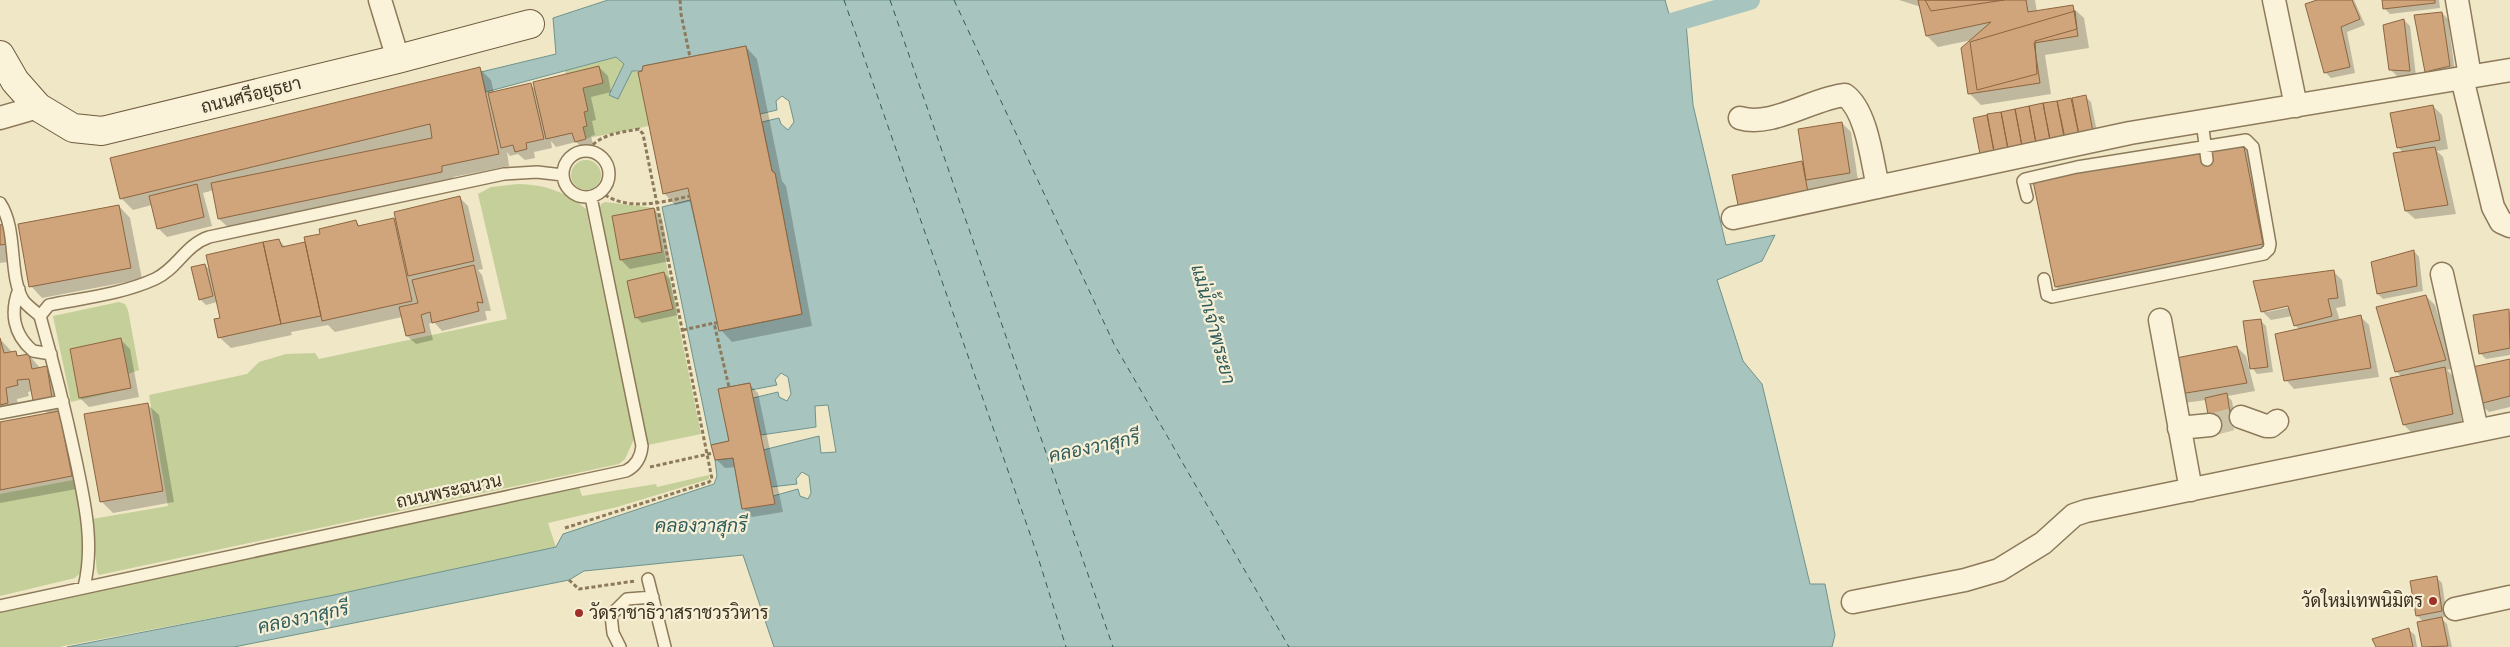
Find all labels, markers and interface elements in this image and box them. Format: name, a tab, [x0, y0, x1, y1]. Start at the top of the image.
street label: ถนนศรีอยุธยา	[198, 70, 304, 119]
water label: แม่น้ำเจ้าพระยา	[1187, 261, 1244, 386]
water label: คลองวาสุกรี	[1046, 424, 1143, 468]
street label: ถนนพระฉนวน	[394, 469, 504, 513]
water label: คลองวาสุกรี	[655, 513, 748, 538]
place label: วัดใหม่เทพนิมิตร	[2301, 588, 2423, 612]
water label: คลองวาสุกรี	[255, 595, 352, 639]
marker: วัดใหม่เทพนิมิตร	[2427, 595, 2439, 607]
place label: วัดราชาธิวาสราชวรวิหาร	[589, 602, 769, 624]
marker: วัดราชาธิวาสราชวรวิหาร	[573, 607, 585, 619]

